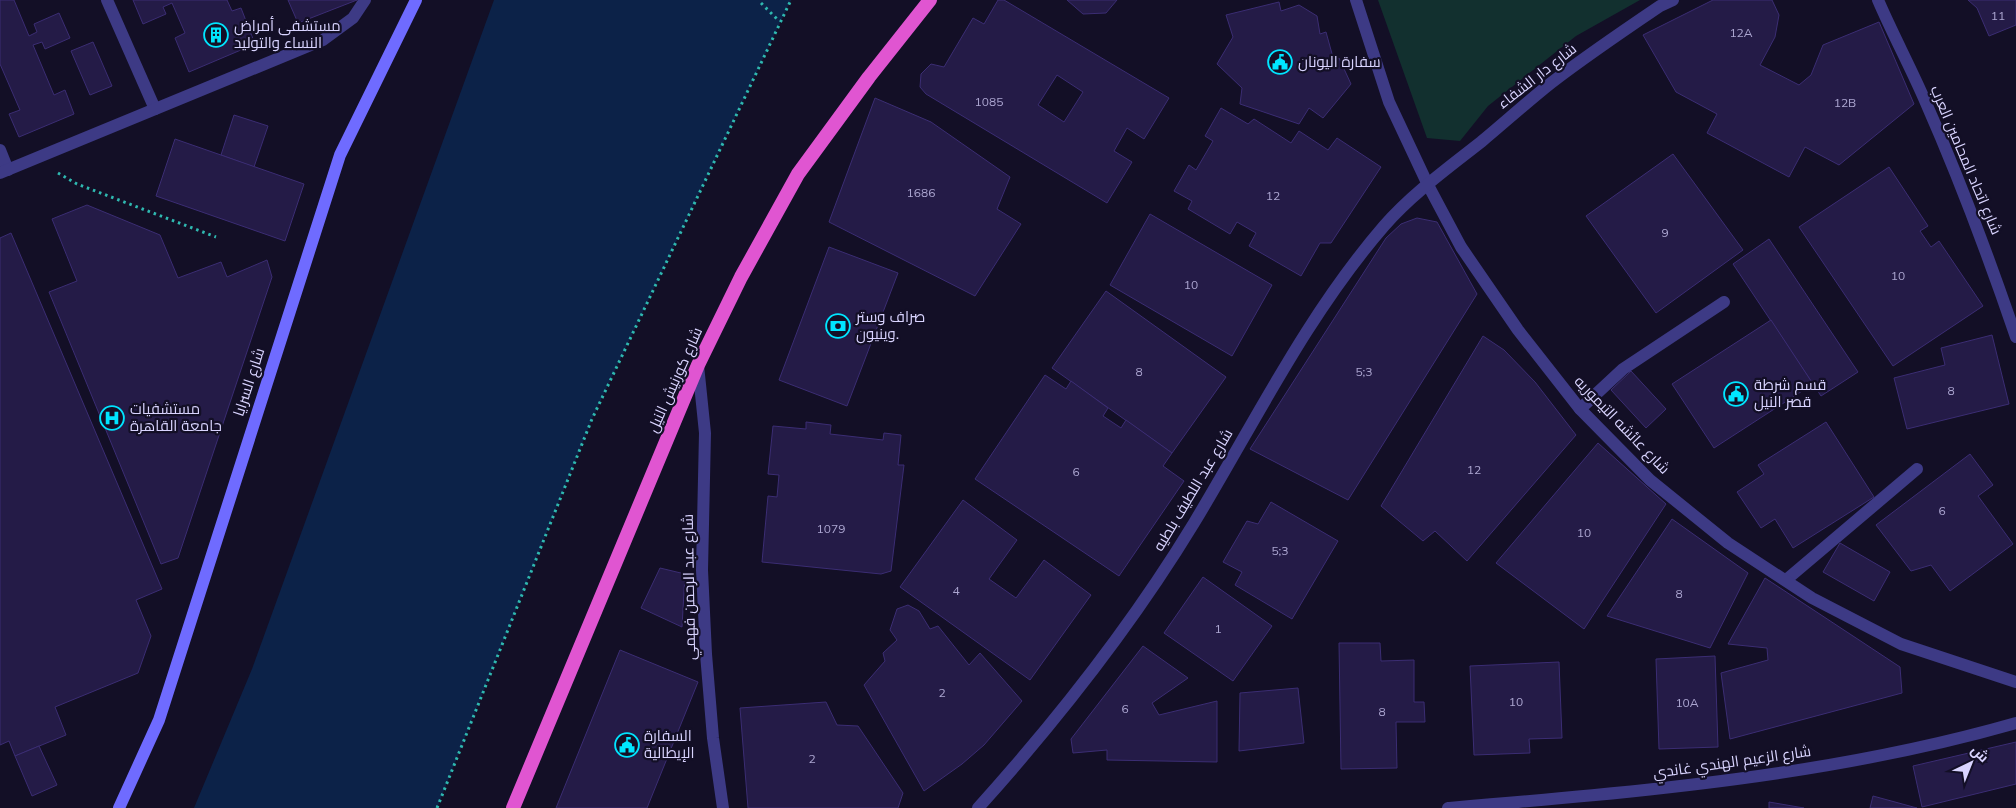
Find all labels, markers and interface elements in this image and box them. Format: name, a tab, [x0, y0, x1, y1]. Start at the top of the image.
house number: 11	[1991, 8, 2005, 23]
place label: مستشفى أمراض النساء والتوليد	[234, 16, 341, 52]
building icon: مستشفى أمراض النساء والتوليد	[203, 22, 229, 48]
house number: 12A	[1729, 25, 1753, 40]
street label: شارع دار الشفاء	[1493, 39, 1581, 114]
public building icon: سفارة اليونان	[1267, 49, 1293, 75]
place label: سفارة اليونان	[1298, 52, 1381, 72]
street label: شارع اتحاد المحامين العرب	[1925, 83, 2006, 238]
house number: 1085	[975, 94, 1003, 109]
house number: 12B	[1834, 95, 1856, 110]
house number: 1686	[907, 185, 935, 200]
house number: 12	[1266, 188, 1280, 203]
house number: 9	[1661, 225, 1669, 240]
house number: 10	[1891, 268, 1905, 283]
house number: 10	[1184, 277, 1198, 292]
place label: صراف وستر وينيون.	[855, 307, 925, 344]
bank icon: صراف وستر وينيون.	[825, 313, 851, 339]
street label: شارع كورنيش النيل	[643, 324, 708, 436]
street label: شارع السرايا	[229, 345, 270, 419]
house number: 8	[1135, 364, 1143, 379]
house number: 5;3	[1355, 364, 1373, 379]
street label: شارع عائشه التيموريه	[1569, 372, 1674, 479]
place label: قسم شرطة قصر النيل	[1754, 375, 1826, 412]
public building icon: قسم شرطة قصر النيل	[1723, 381, 1749, 407]
house number: 8	[1947, 383, 1955, 398]
place label: مستشفيات جامعة القاهرة	[130, 399, 222, 435]
hospital icon: مستشفيات جامعة القاهرة	[99, 405, 125, 431]
street label: شارع عبد اللطيف بلطيه	[1149, 425, 1238, 555]
house number: 12	[1467, 462, 1481, 477]
house number: 6	[1072, 464, 1080, 479]
house number: 6	[1938, 503, 1946, 518]
street label: شارع عبد الرحمن فهمي	[678, 514, 702, 660]
house number: 1079	[817, 521, 845, 536]
house number: 10	[1577, 525, 1591, 540]
house number: 5;3	[1271, 543, 1289, 558]
house number: 4	[952, 583, 960, 598]
house number: 8	[1675, 586, 1683, 601]
house number: 1	[1214, 621, 1222, 636]
house number: 2	[938, 685, 946, 700]
house number: 10	[1509, 694, 1523, 709]
house number: 10A	[1675, 695, 1699, 710]
house number: 6	[1121, 701, 1129, 716]
house number: 8	[1378, 704, 1386, 719]
place label: السفارة الإيطالية	[644, 726, 695, 762]
public building icon: السفارة الإيطالية	[614, 732, 640, 758]
north arrow	[1946, 738, 1996, 788]
street label: شارع الزعيم الهندي غاندي	[1652, 741, 1813, 785]
text: ش	[1967, 741, 1993, 766]
house number: 2	[808, 751, 816, 766]

